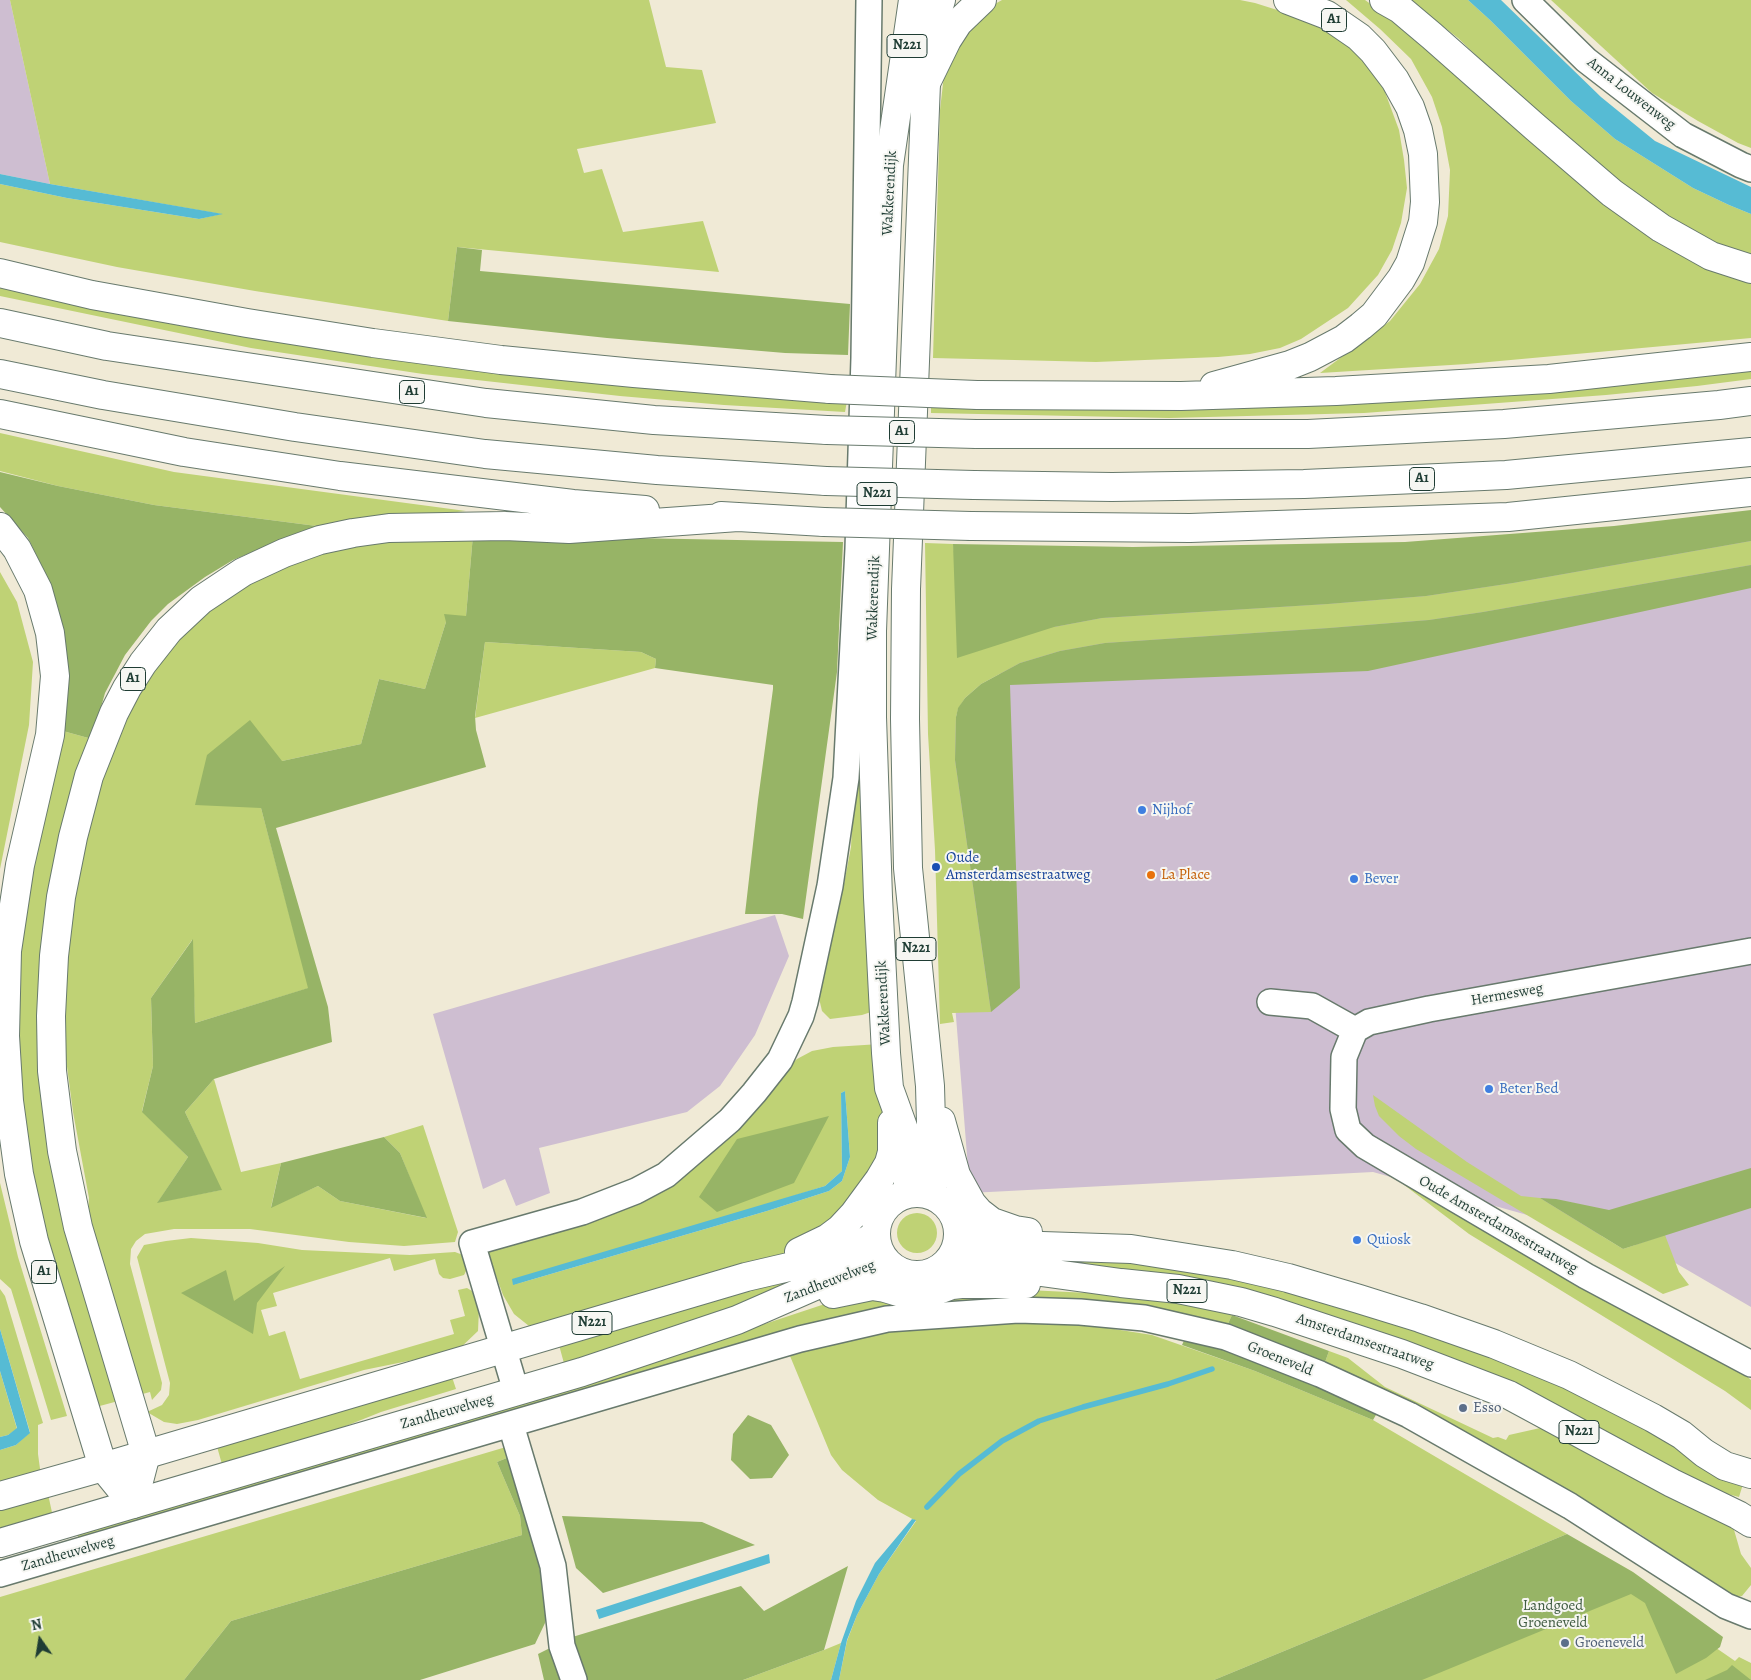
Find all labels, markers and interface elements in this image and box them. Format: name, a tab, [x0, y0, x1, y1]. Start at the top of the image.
road number: A1	[1322, 8, 1346, 32]
road number: N221	[887, 34, 927, 58]
street label: Anna Louwenweg	[1583, 54, 1679, 134]
street label: Wakkerendijk	[879, 150, 901, 236]
road number: A1	[400, 381, 424, 404]
road number: A1	[890, 421, 914, 444]
road number: A1	[1410, 468, 1434, 490]
road number: N221	[857, 482, 897, 506]
street label: Wakkerendijk	[864, 555, 884, 641]
road number: A1	[120, 668, 146, 691]
place label: Nijhof	[1152, 801, 1191, 819]
marker: Nijhof	[1136, 804, 1148, 816]
place label: Oude Amsterdamsestraatweg	[946, 849, 1090, 884]
marker: Oude Amsterdamsestraatweg	[930, 861, 942, 873]
place label: La Place	[1161, 866, 1210, 884]
marker: La Place	[1145, 869, 1157, 881]
place label: Bever	[1364, 870, 1398, 888]
marker: Bever	[1348, 873, 1360, 885]
road number: N221	[896, 938, 936, 961]
street label: Wakkerendijk	[873, 960, 895, 1046]
street label: Hermesweg	[1469, 980, 1545, 1010]
place label: Beter Bed	[1499, 1080, 1558, 1098]
marker: Beter Bed	[1483, 1083, 1495, 1095]
street label: Oude Amsterdamsestraatweg	[1415, 1172, 1581, 1278]
place label: Quiosk	[1367, 1231, 1411, 1249]
marker: Quiosk	[1351, 1234, 1363, 1246]
street label: Zandheuvelweg	[782, 1256, 878, 1308]
road number: A1	[32, 1260, 56, 1284]
road number: N221	[1167, 1280, 1207, 1302]
street label: Amsterdamsestraatweg	[1294, 1310, 1436, 1374]
road number: N221	[572, 1312, 612, 1335]
street label: Groeneveld	[1245, 1338, 1315, 1380]
street label: Zandheuvelweg	[398, 1390, 496, 1434]
place label: Esso	[1473, 1399, 1501, 1417]
marker: Esso	[1457, 1402, 1469, 1414]
road number: N221	[1559, 1420, 1599, 1444]
street label: Zandheuvelweg	[19, 1532, 117, 1576]
park label: Landgoed Groeneveld	[1518, 1597, 1588, 1632]
text: N	[29, 1614, 44, 1635]
north arrow	[15, 1615, 65, 1665]
place label: Groeneveld	[1575, 1634, 1644, 1652]
marker: Groeneveld	[1559, 1637, 1571, 1649]

